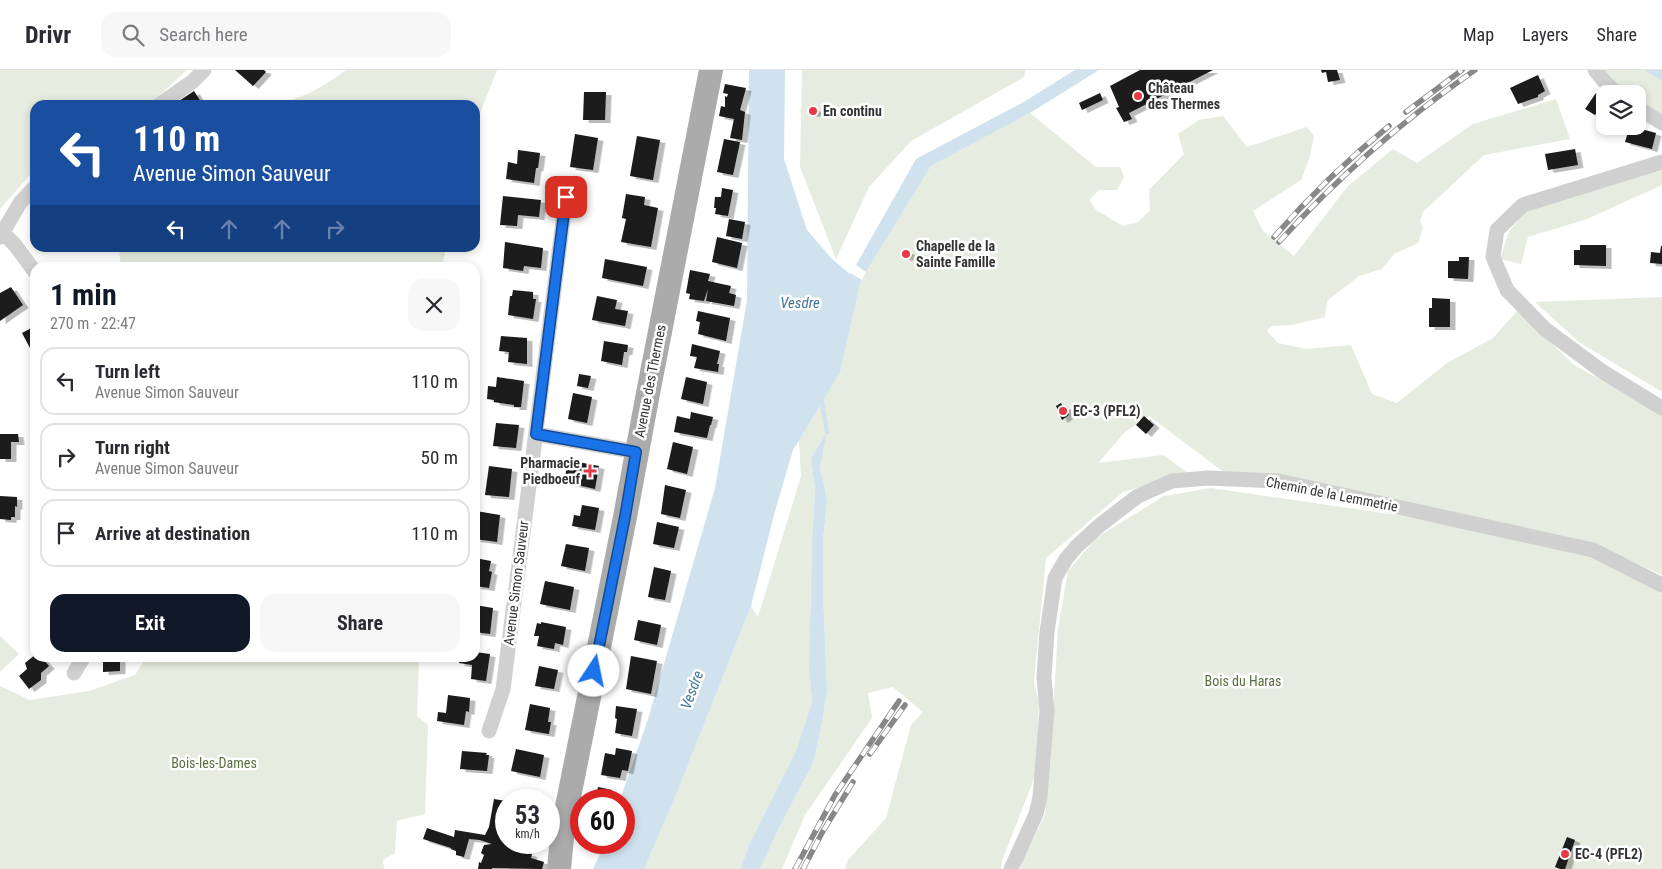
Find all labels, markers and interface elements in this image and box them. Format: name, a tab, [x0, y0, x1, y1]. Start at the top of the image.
search box	[101, 12, 451, 57]
text: Drivr	[25, 21, 71, 49]
icon: search	[119, 21, 147, 49]
text: Search here	[159, 23, 248, 46]
text: Map	[1463, 24, 1494, 45]
text: Layers	[1522, 24, 1569, 45]
text: Share	[1597, 24, 1637, 45]
place label: Château des Thermes	[1148, 80, 1220, 112]
map controls	[1596, 85, 1646, 135]
button: layers	[1596, 85, 1646, 135]
marker: Château des Thermes	[1132, 90, 1144, 102]
place label: En continu	[823, 103, 882, 119]
marker: En continu	[807, 105, 819, 117]
text: 110 m	[133, 119, 220, 160]
icon: left	[50, 120, 115, 185]
text: Avenue Simon Sauveur	[133, 161, 331, 186]
pin	[545, 176, 587, 218]
icon: arrive	[552, 183, 580, 211]
icon: left	[162, 215, 190, 243]
icon: ahead	[215, 215, 243, 243]
icon: ahead	[268, 215, 296, 243]
icon: right	[321, 215, 349, 243]
place label: Chapelle de la Sainte Famille	[916, 238, 996, 270]
marker: Chapelle de la Sainte Famille	[900, 248, 912, 260]
text: 1 min	[50, 277, 117, 312]
button: close	[408, 279, 460, 331]
water label: Vesdre	[780, 294, 820, 312]
text: 270 m · 22:47	[50, 314, 136, 333]
street label: Avenue des Thermes	[631, 323, 669, 439]
text: Turn left	[95, 360, 160, 383]
icon: left	[52, 367, 80, 395]
text: 110 m	[411, 370, 458, 393]
text: Avenue Simon Sauveur	[95, 383, 239, 402]
place label: EC-3 (PFL2)	[1073, 403, 1141, 420]
marker: EC-3 (PFL2)	[1057, 405, 1069, 417]
text: Turn right	[95, 436, 170, 459]
icon: right	[52, 443, 80, 471]
text: 50 m	[421, 446, 458, 469]
place label: Pharmacie Piedboeuf	[520, 455, 580, 487]
text: Avenue Simon Sauveur	[95, 459, 239, 478]
marker: Pharmacie Piedboeuf	[584, 465, 596, 477]
street label: Chemin de la Lemmetrie	[1265, 473, 1400, 515]
icon: arrive	[52, 519, 80, 547]
street label: Avenue Simon Sauveur	[500, 520, 532, 646]
text: Arrive at destination	[95, 522, 250, 545]
text: 110 m	[411, 522, 458, 545]
button: Exit	[50, 594, 250, 652]
button: Share	[260, 594, 460, 652]
position arrow	[567, 644, 619, 696]
water label: Vesdre	[677, 668, 707, 712]
park label: Bois du Haras	[1205, 673, 1281, 689]
park label: Bois-les-Dames	[171, 755, 257, 771]
speed limit sign: 60	[570, 789, 635, 854]
text: 53	[515, 801, 540, 830]
text: km/h	[515, 827, 540, 841]
place label: EC-4 (PFL2)	[1575, 846, 1643, 863]
marker: EC-4 (PFL2)	[1559, 848, 1571, 860]

